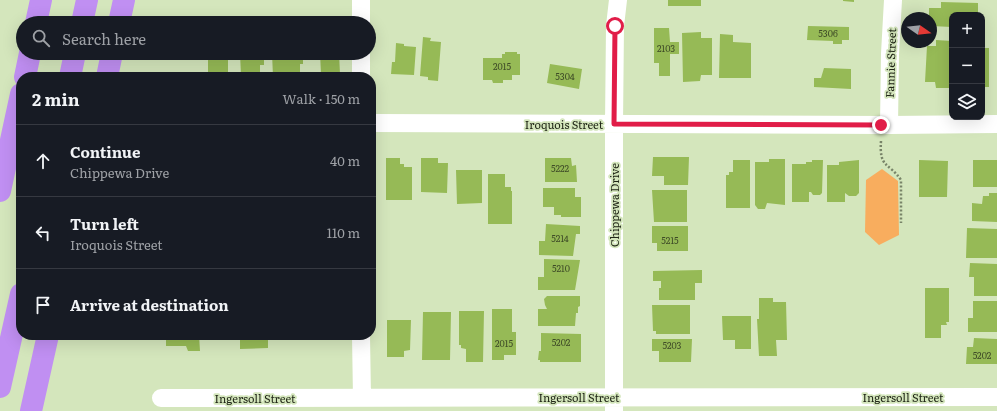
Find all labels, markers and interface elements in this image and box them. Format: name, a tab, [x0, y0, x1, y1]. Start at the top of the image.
north arrow	[901, 12, 937, 48]
map controls	[949, 12, 985, 120]
button: +	[949, 12, 985, 48]
search box	[16, 16, 376, 60]
route start	[606, 17, 624, 35]
house number: 5306	[818, 26, 838, 40]
icon: search	[30, 27, 52, 49]
text: Search here	[62, 27, 146, 50]
street label: Fannie Street	[881, 27, 899, 98]
house number: 2103	[657, 41, 675, 55]
button: −	[949, 48, 985, 84]
house number: 2015	[493, 59, 511, 73]
house number: 5304	[555, 69, 575, 83]
button: layers	[949, 84, 985, 120]
text: 2 min	[32, 86, 80, 111]
text: Walk · 150 m	[283, 89, 360, 108]
street label: Iroquois Street	[525, 116, 604, 132]
route end	[872, 116, 890, 134]
text: Continue	[70, 140, 140, 163]
icon: ahead	[32, 150, 54, 172]
text: 40 m	[330, 151, 360, 170]
house number: 5222	[551, 161, 570, 175]
text: Chippewa Drive	[70, 163, 169, 182]
street label: Chippewa Drive	[606, 163, 622, 247]
text: Turn left	[70, 212, 139, 235]
icon: left	[32, 222, 54, 244]
text: 110 m	[327, 223, 360, 242]
house number: 5214	[551, 231, 569, 245]
house number: 5215	[661, 233, 679, 247]
text: Iroquois Street	[70, 235, 162, 254]
house number: 5210	[552, 261, 570, 275]
text: Arrive at destination	[70, 293, 229, 316]
icon: arrive	[32, 294, 54, 316]
house number: 5202	[552, 335, 571, 349]
house number: 2015	[495, 336, 513, 350]
house number: 5203	[663, 338, 682, 352]
house number: 5202	[973, 348, 992, 362]
street label: Ingersoll Street	[539, 389, 620, 405]
street label: Ingersoll Street	[863, 389, 944, 405]
street label: Ingersoll Street	[215, 390, 296, 406]

